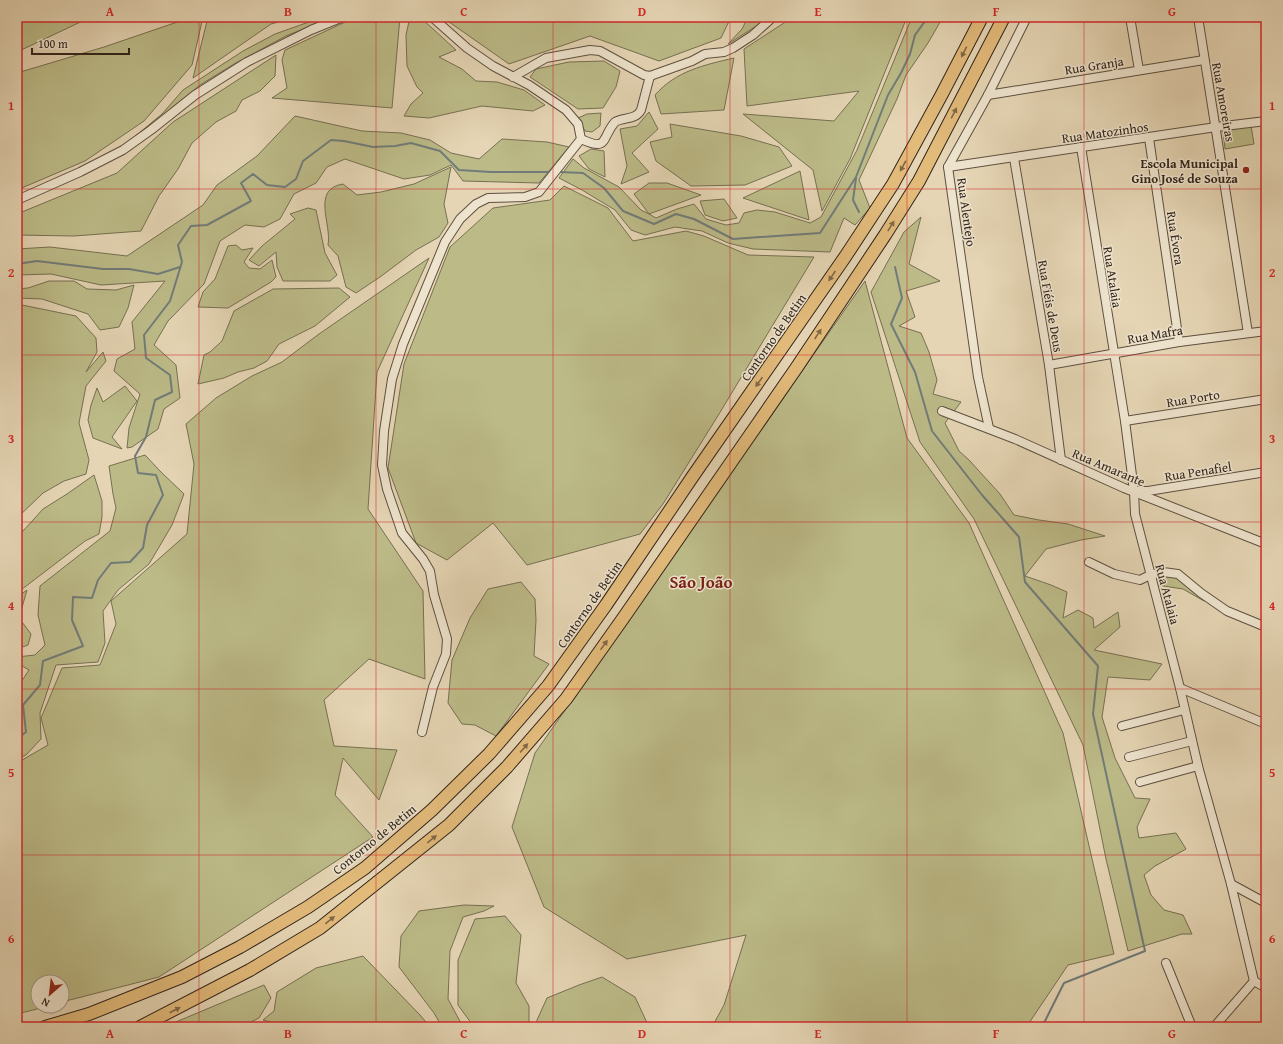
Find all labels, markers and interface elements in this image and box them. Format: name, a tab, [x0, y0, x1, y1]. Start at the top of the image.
text: A	[106, 2, 115, 21]
text: B	[284, 2, 292, 21]
text: C	[460, 2, 468, 21]
text: D	[638, 2, 646, 21]
text: E	[815, 2, 822, 21]
text: F	[993, 2, 1000, 21]
text: G	[1168, 2, 1176, 21]
scale bar	[32, 30, 129, 56]
text: 100 m	[38, 35, 68, 52]
one-way arrow	[961, 46, 967, 57]
street label: Rua Granja	[1063, 51, 1126, 80]
street label: Rua Amoreiras	[1207, 61, 1240, 143]
text: 1	[8, 96, 14, 115]
text: 1	[1269, 96, 1275, 115]
one-way arrow	[951, 107, 957, 119]
street label: Rua Matozinhos	[1061, 117, 1150, 148]
place label: Escola Municipal Gino José de Souza	[1132, 154, 1238, 188]
one-way arrow	[899, 160, 906, 172]
marker: Escola Municipal Gino José de Souza	[1241, 165, 1251, 175]
street label: Rua Alentejo	[952, 176, 981, 248]
street label: Rua Évora	[1162, 210, 1189, 267]
one-way arrow	[887, 220, 894, 232]
street label: Rua Atalaia	[1098, 245, 1127, 310]
street label: Rua Fiéis de Deus	[1033, 258, 1068, 354]
text: 2	[8, 263, 15, 282]
text: 2	[1269, 263, 1276, 282]
one-way arrow	[829, 270, 836, 281]
street label: Contorno de Betim	[736, 290, 811, 385]
street label: Rua Mafra	[1126, 320, 1185, 349]
one-way arrow	[815, 329, 822, 340]
one-way arrow	[755, 377, 763, 388]
street label: Rua Porto	[1165, 385, 1221, 412]
text: 3	[8, 429, 14, 448]
text: 3	[1269, 429, 1275, 448]
street label: Rua Amarante	[1069, 444, 1148, 491]
street label: Rua Penafiel	[1163, 457, 1233, 486]
street label: Contorno de Betim	[552, 557, 627, 652]
street label: Rua Atalaia	[1150, 562, 1185, 627]
district label: São João	[669, 569, 733, 594]
text: 4	[8, 596, 15, 615]
text: 4	[1269, 596, 1276, 615]
one-way arrow	[600, 640, 608, 651]
one-way arrow	[519, 743, 528, 752]
text: 5	[8, 763, 15, 782]
text: 5	[1269, 763, 1276, 782]
street label: Contorno de Betim	[328, 799, 420, 879]
one-way arrow	[426, 834, 437, 843]
one-way arrow	[324, 915, 335, 924]
text: 6	[8, 929, 15, 948]
text: 6	[1269, 929, 1276, 948]
north arrow	[30, 974, 70, 1014]
text: N	[38, 994, 52, 1012]
one-way arrow	[169, 1006, 181, 1013]
text: A	[106, 1024, 115, 1043]
text: B	[284, 1024, 292, 1043]
text: C	[460, 1024, 468, 1043]
text: D	[638, 1024, 646, 1043]
text: E	[815, 1024, 822, 1043]
text: F	[993, 1024, 1000, 1043]
text: G	[1168, 1024, 1176, 1043]

